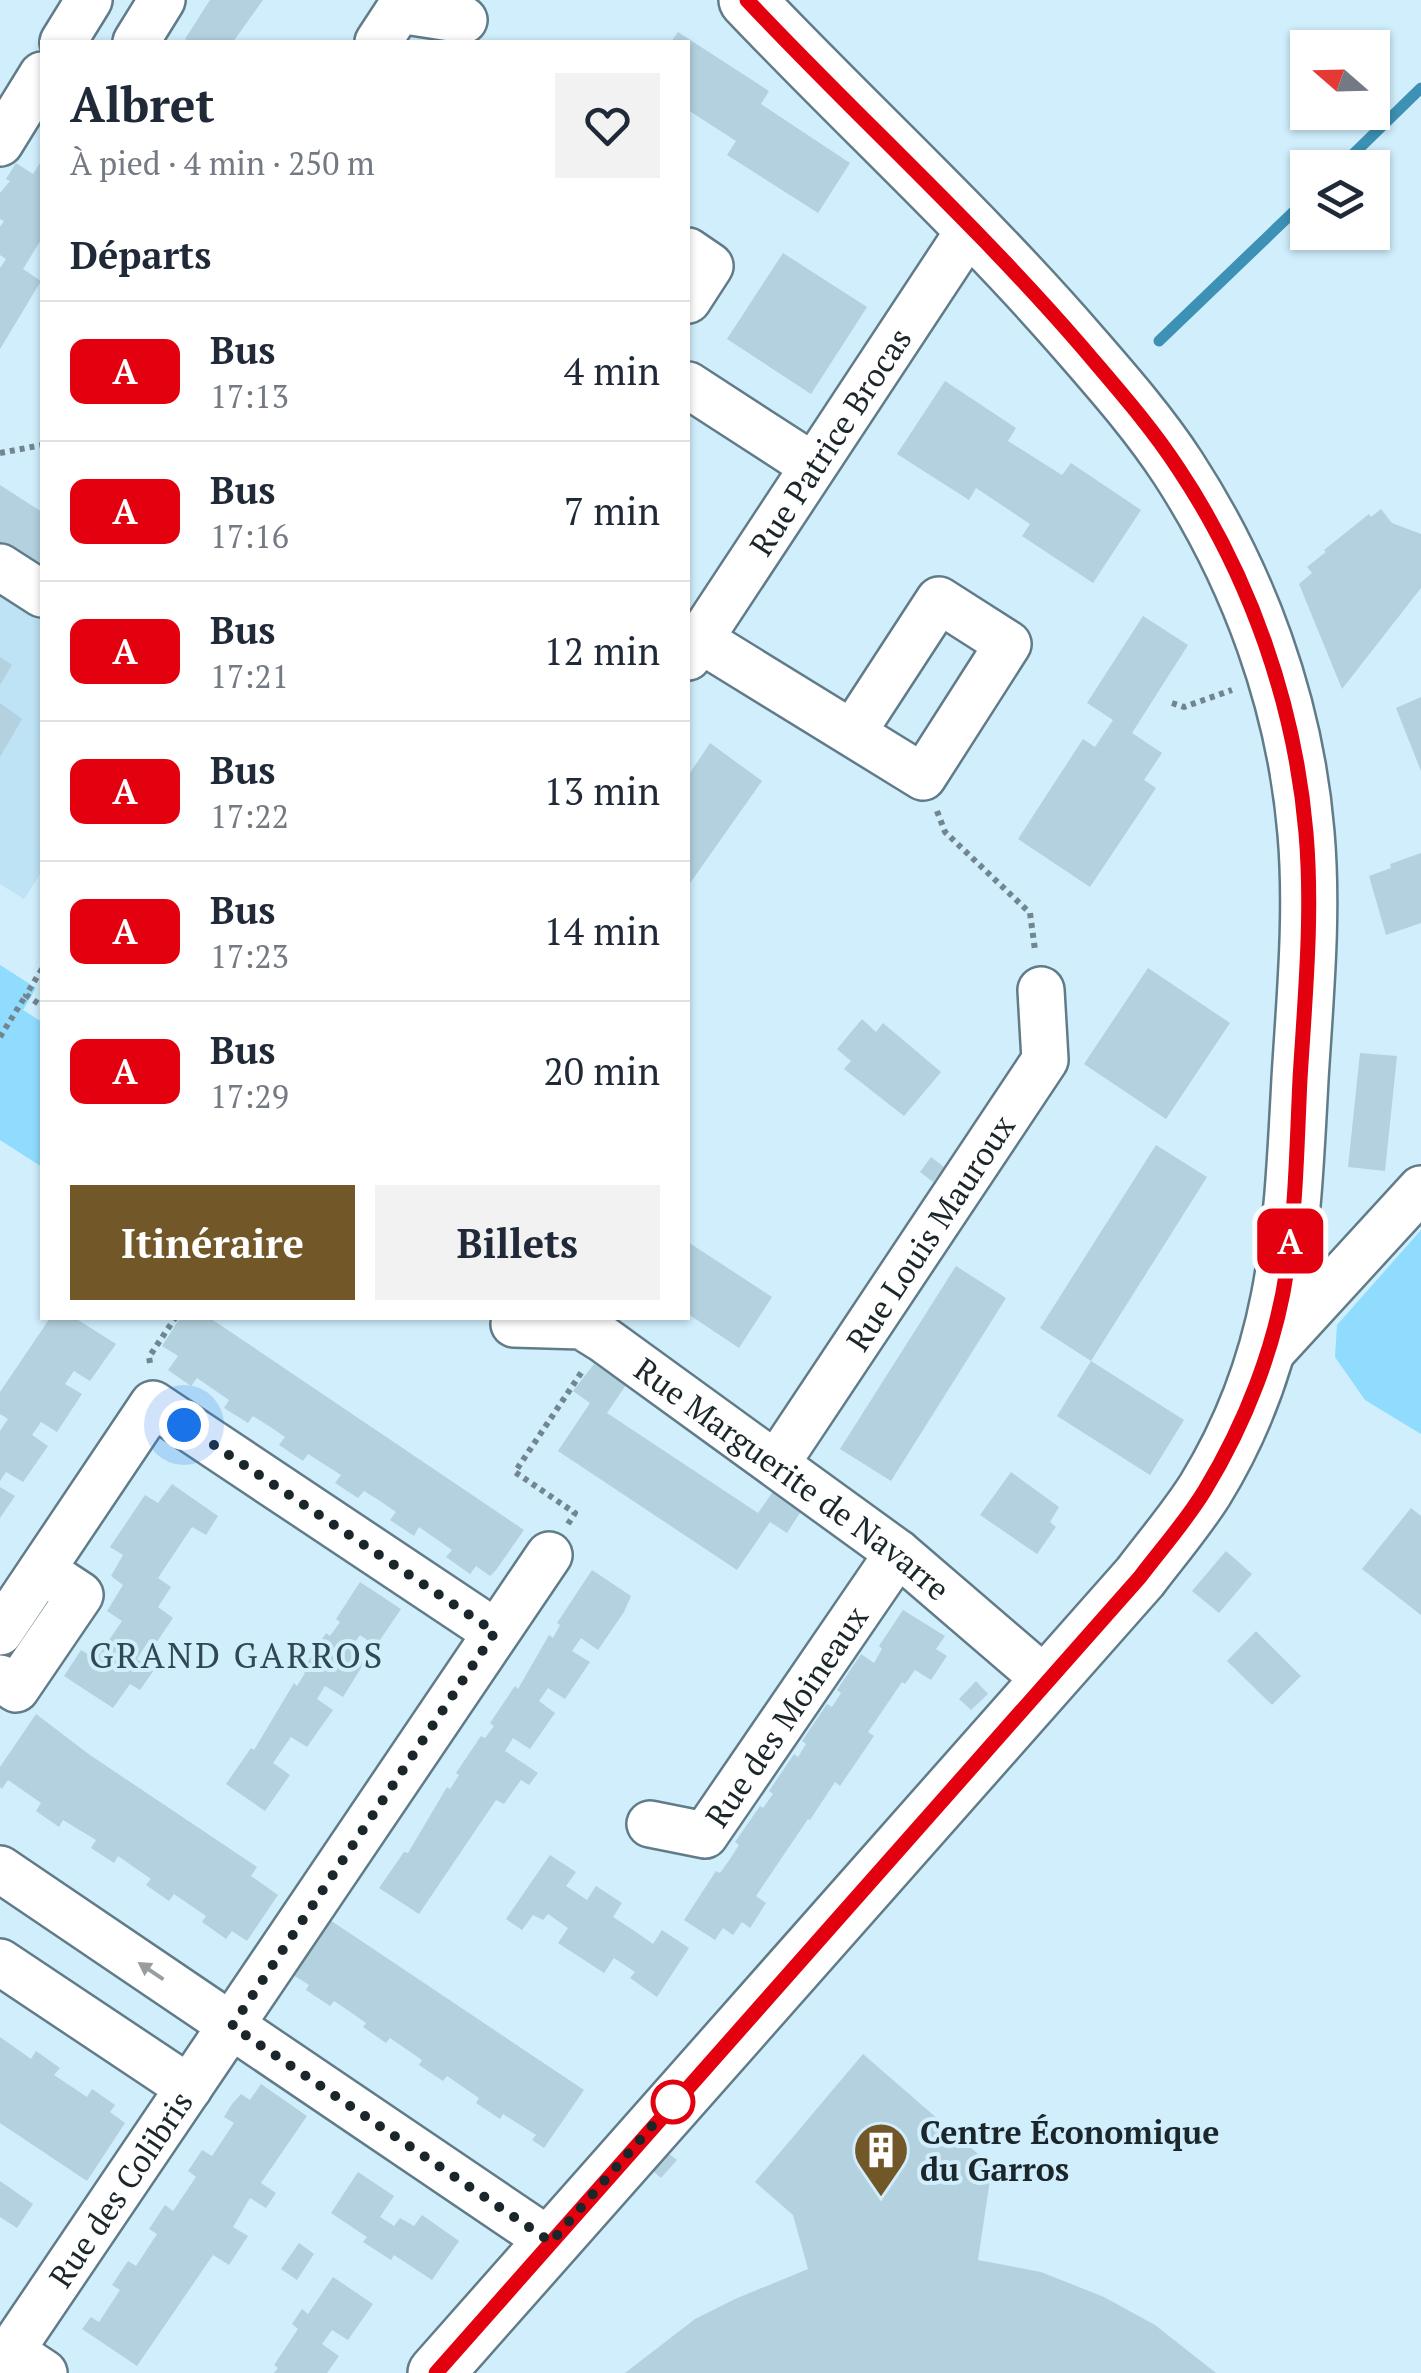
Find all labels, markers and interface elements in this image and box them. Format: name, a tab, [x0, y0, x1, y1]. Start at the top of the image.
north arrow	[1290, 30, 1390, 130]
map controls	[1290, 30, 1390, 250]
text: Albret	[70, 72, 215, 136]
button: heart	[555, 73, 660, 178]
text: À pied · 4 min · 250 m	[70, 142, 375, 184]
button: layers	[1290, 150, 1390, 250]
text: Départs	[70, 230, 211, 280]
street label: Rue Patrice Brocas	[740, 320, 920, 564]
text: Bus	[210, 325, 275, 375]
text: 4 min	[564, 346, 660, 396]
text: A	[112, 348, 138, 394]
text: 17:13	[210, 375, 289, 417]
text: Bus	[210, 465, 275, 515]
text: 7 min	[564, 486, 660, 536]
text: A	[112, 488, 138, 534]
text: 17:16	[210, 515, 289, 557]
text: Bus	[210, 605, 275, 655]
text: 12 min	[543, 626, 660, 676]
text: A	[112, 628, 138, 674]
text: 17:21	[210, 655, 289, 697]
text: Bus	[210, 745, 275, 795]
text: 13 min	[543, 766, 660, 816]
text: A	[112, 768, 138, 814]
text: 17:22	[210, 795, 289, 837]
text: Bus	[210, 885, 275, 935]
text: 14 min	[543, 906, 660, 956]
text: A	[112, 908, 138, 954]
text: 17:23	[210, 935, 289, 977]
text: Bus	[210, 1025, 275, 1075]
text: 20 min	[543, 1046, 660, 1096]
text: A	[112, 1048, 138, 1094]
text: 17:29	[210, 1075, 289, 1117]
street label: Rue Louis Mauroux	[836, 1106, 1024, 1359]
button: Itinéraire	[70, 1185, 355, 1300]
button: Billets	[375, 1185, 660, 1300]
line badge: A	[1258, 1208, 1322, 1274]
text: A	[1277, 1218, 1303, 1264]
street label: Rue Marguerite de Navarre	[626, 1348, 959, 1609]
your location	[159, 1400, 209, 1450]
street label: Rue des Moineaux	[696, 1597, 877, 1835]
district label: GRAND GARROS	[89, 1632, 385, 1678]
one-way arrow	[138, 1962, 165, 1981]
unlabelled marker	[652, 2081, 694, 2123]
street label: Rue des Colibris	[39, 2083, 202, 2295]
place label: Centre Économique du Garros	[920, 2111, 1219, 2190]
building icon: Centre Économique du Garros	[851, 2120, 911, 2199]

